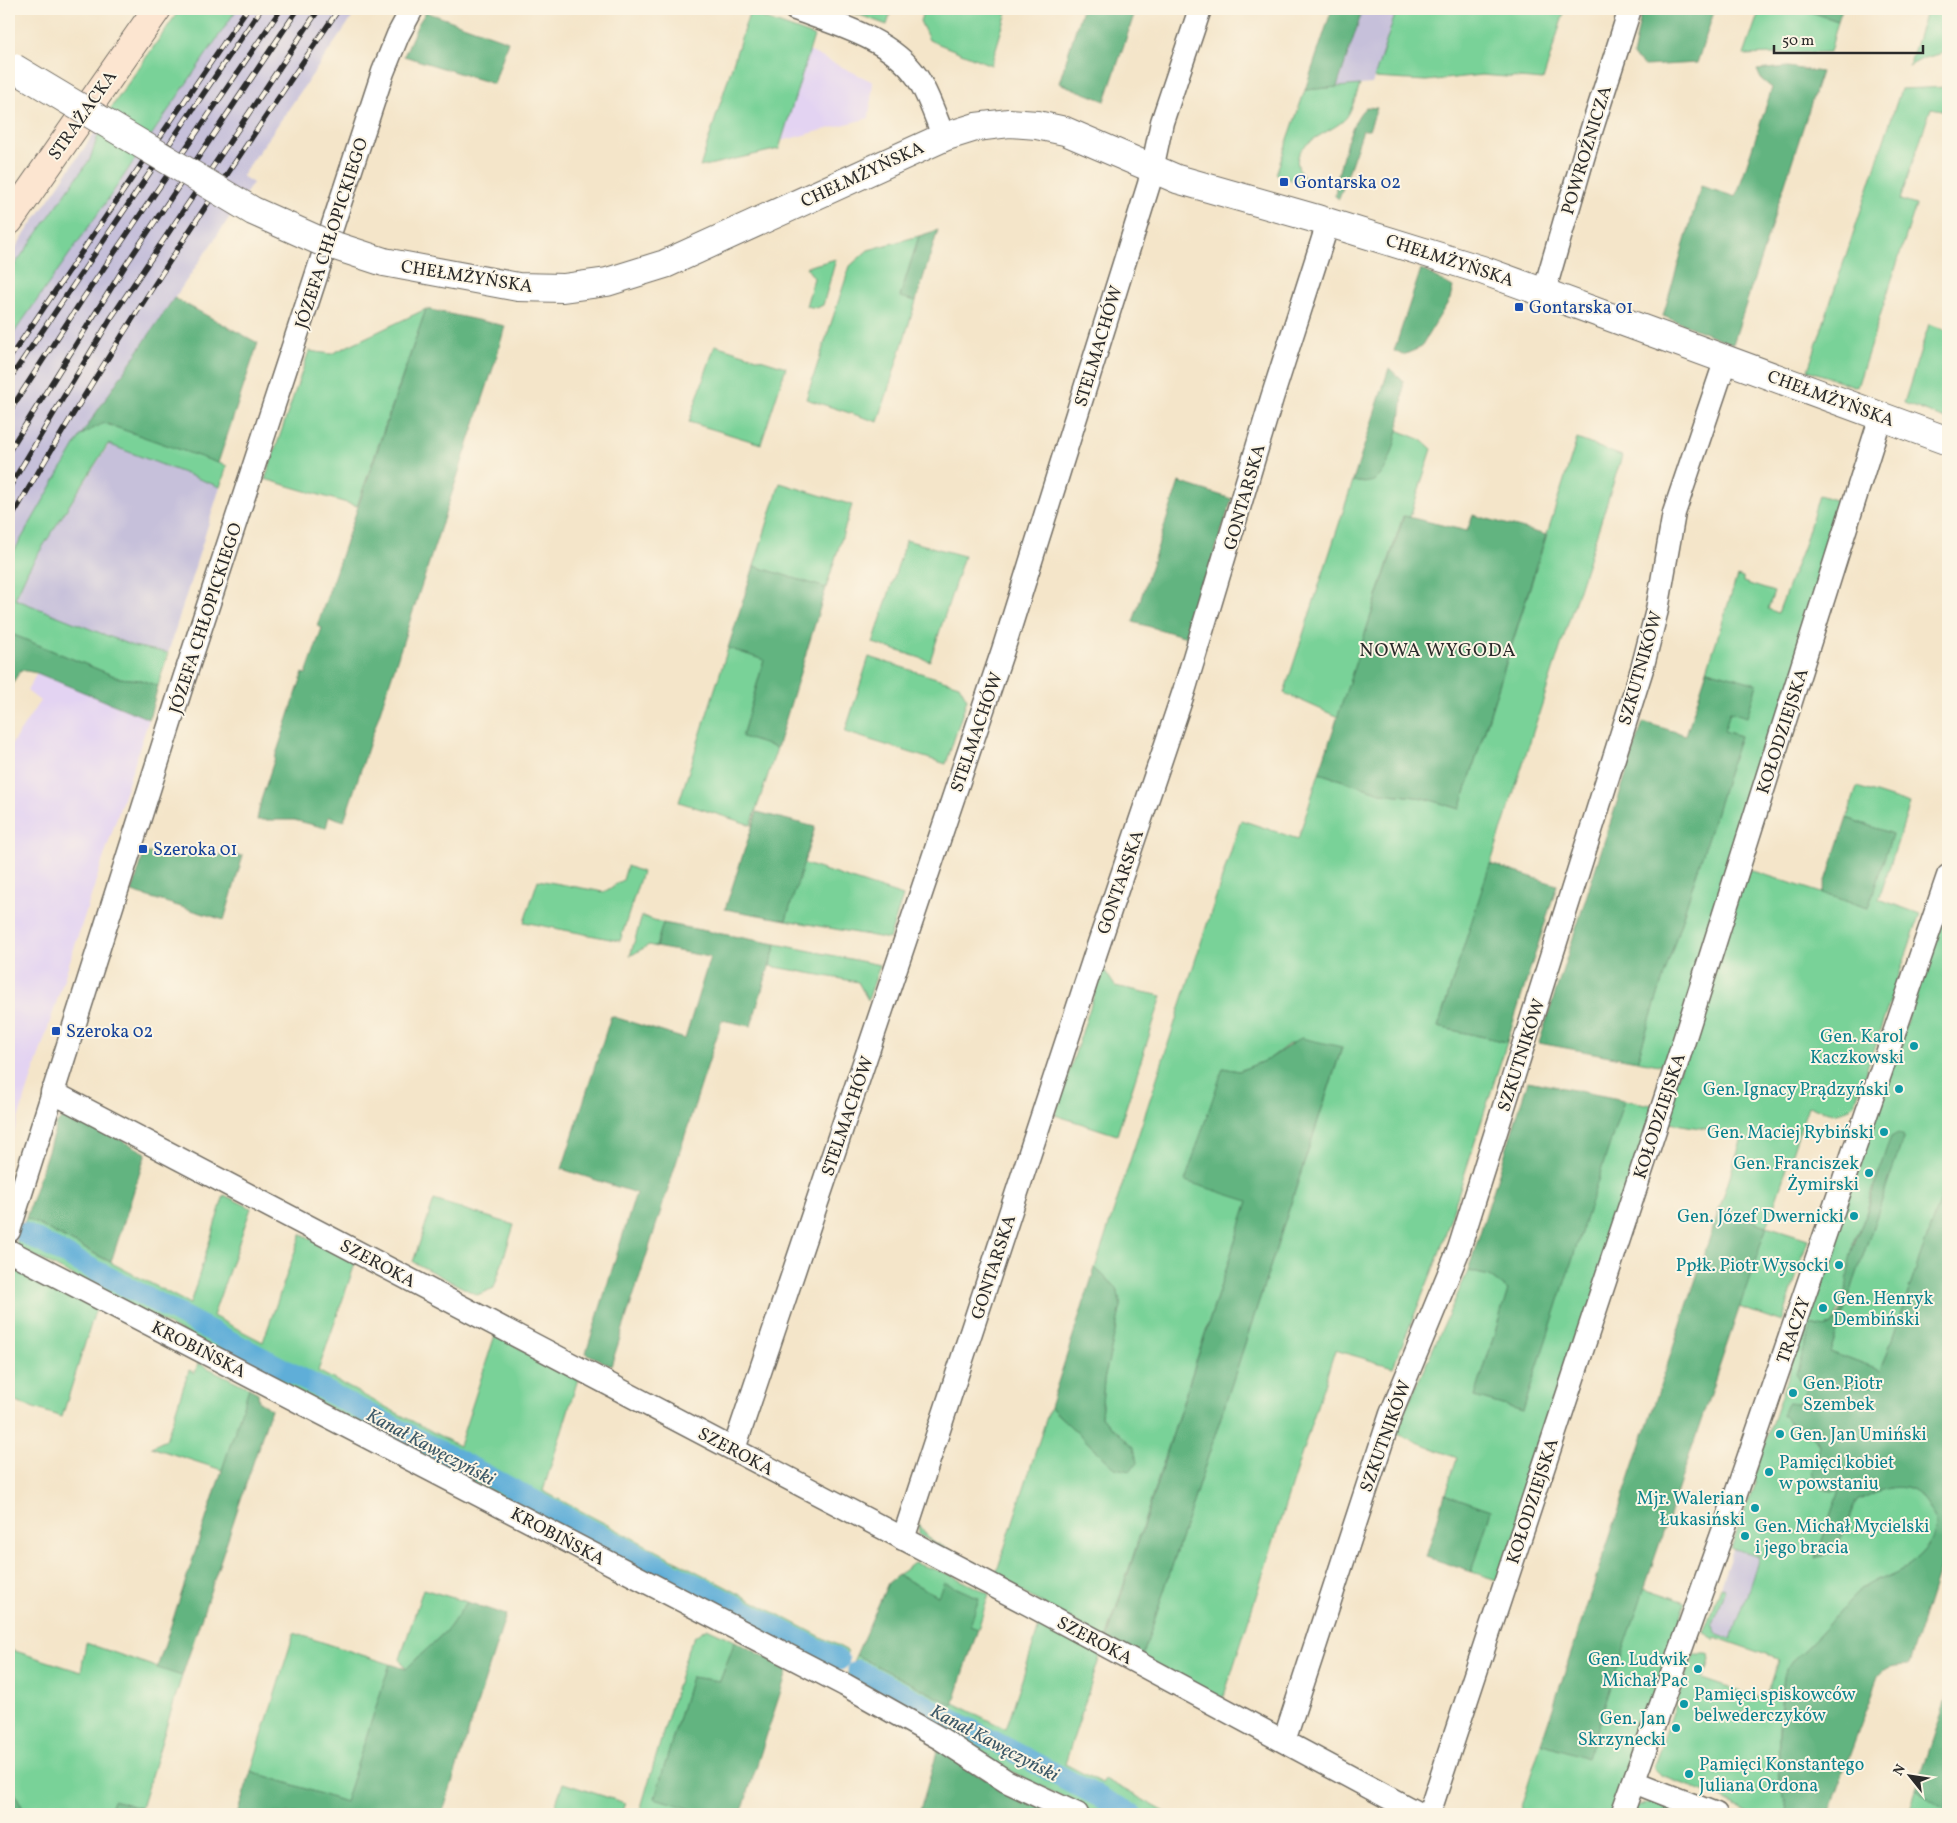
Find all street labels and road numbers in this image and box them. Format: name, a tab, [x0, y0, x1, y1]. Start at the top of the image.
street label: STRAŻACKA	[43, 66, 124, 166]
street label: POWROŹNICZA	[1556, 83, 1619, 218]
street label: JÓZEFA CHŁOPICKIEGO	[290, 135, 375, 332]
street label: CHEŁMŻYŃSKA	[797, 136, 929, 215]
street label: CHEŁMŻYŃSKA	[1382, 229, 1517, 294]
street label: CHEŁMŻYŃSKA	[399, 255, 535, 300]
street label: STELMACHÓW	[1069, 283, 1130, 410]
street label: CHEŁMŻYŃSKA	[1764, 365, 1898, 434]
street label: GONTARSKA	[1218, 441, 1273, 553]
street label: JÓZEFA CHŁOPICKIEGO	[164, 520, 249, 717]
street label: SZKUTNIKÓW	[1613, 608, 1670, 728]
street label: KOŁODZIEJSKA	[1751, 665, 1816, 797]
street label: STELMACHÓW	[945, 669, 1010, 796]
street label: GONTARSKA	[1092, 827, 1151, 938]
street label: SZKUTNIKÓW	[1492, 996, 1552, 1115]
street label: KOŁODZIEJSKA	[1628, 1050, 1693, 1182]
street label: STELMACHÓW	[816, 1053, 881, 1180]
street label: GONTARSKA	[966, 1212, 1023, 1323]
street label: SZEROKA	[335, 1234, 420, 1295]
street label: TRACZY	[1771, 1294, 1817, 1367]
street label: KROBIŃSKA	[147, 1316, 250, 1385]
street label: SZKUTNIKÓW	[1355, 1377, 1418, 1496]
street label: SZEROKA	[693, 1422, 778, 1483]
street label: KOŁODZIEJSKA	[1501, 1435, 1566, 1567]
street label: KROBIŃSKA	[506, 1502, 609, 1573]
street label: SZEROKA	[1052, 1611, 1137, 1672]

